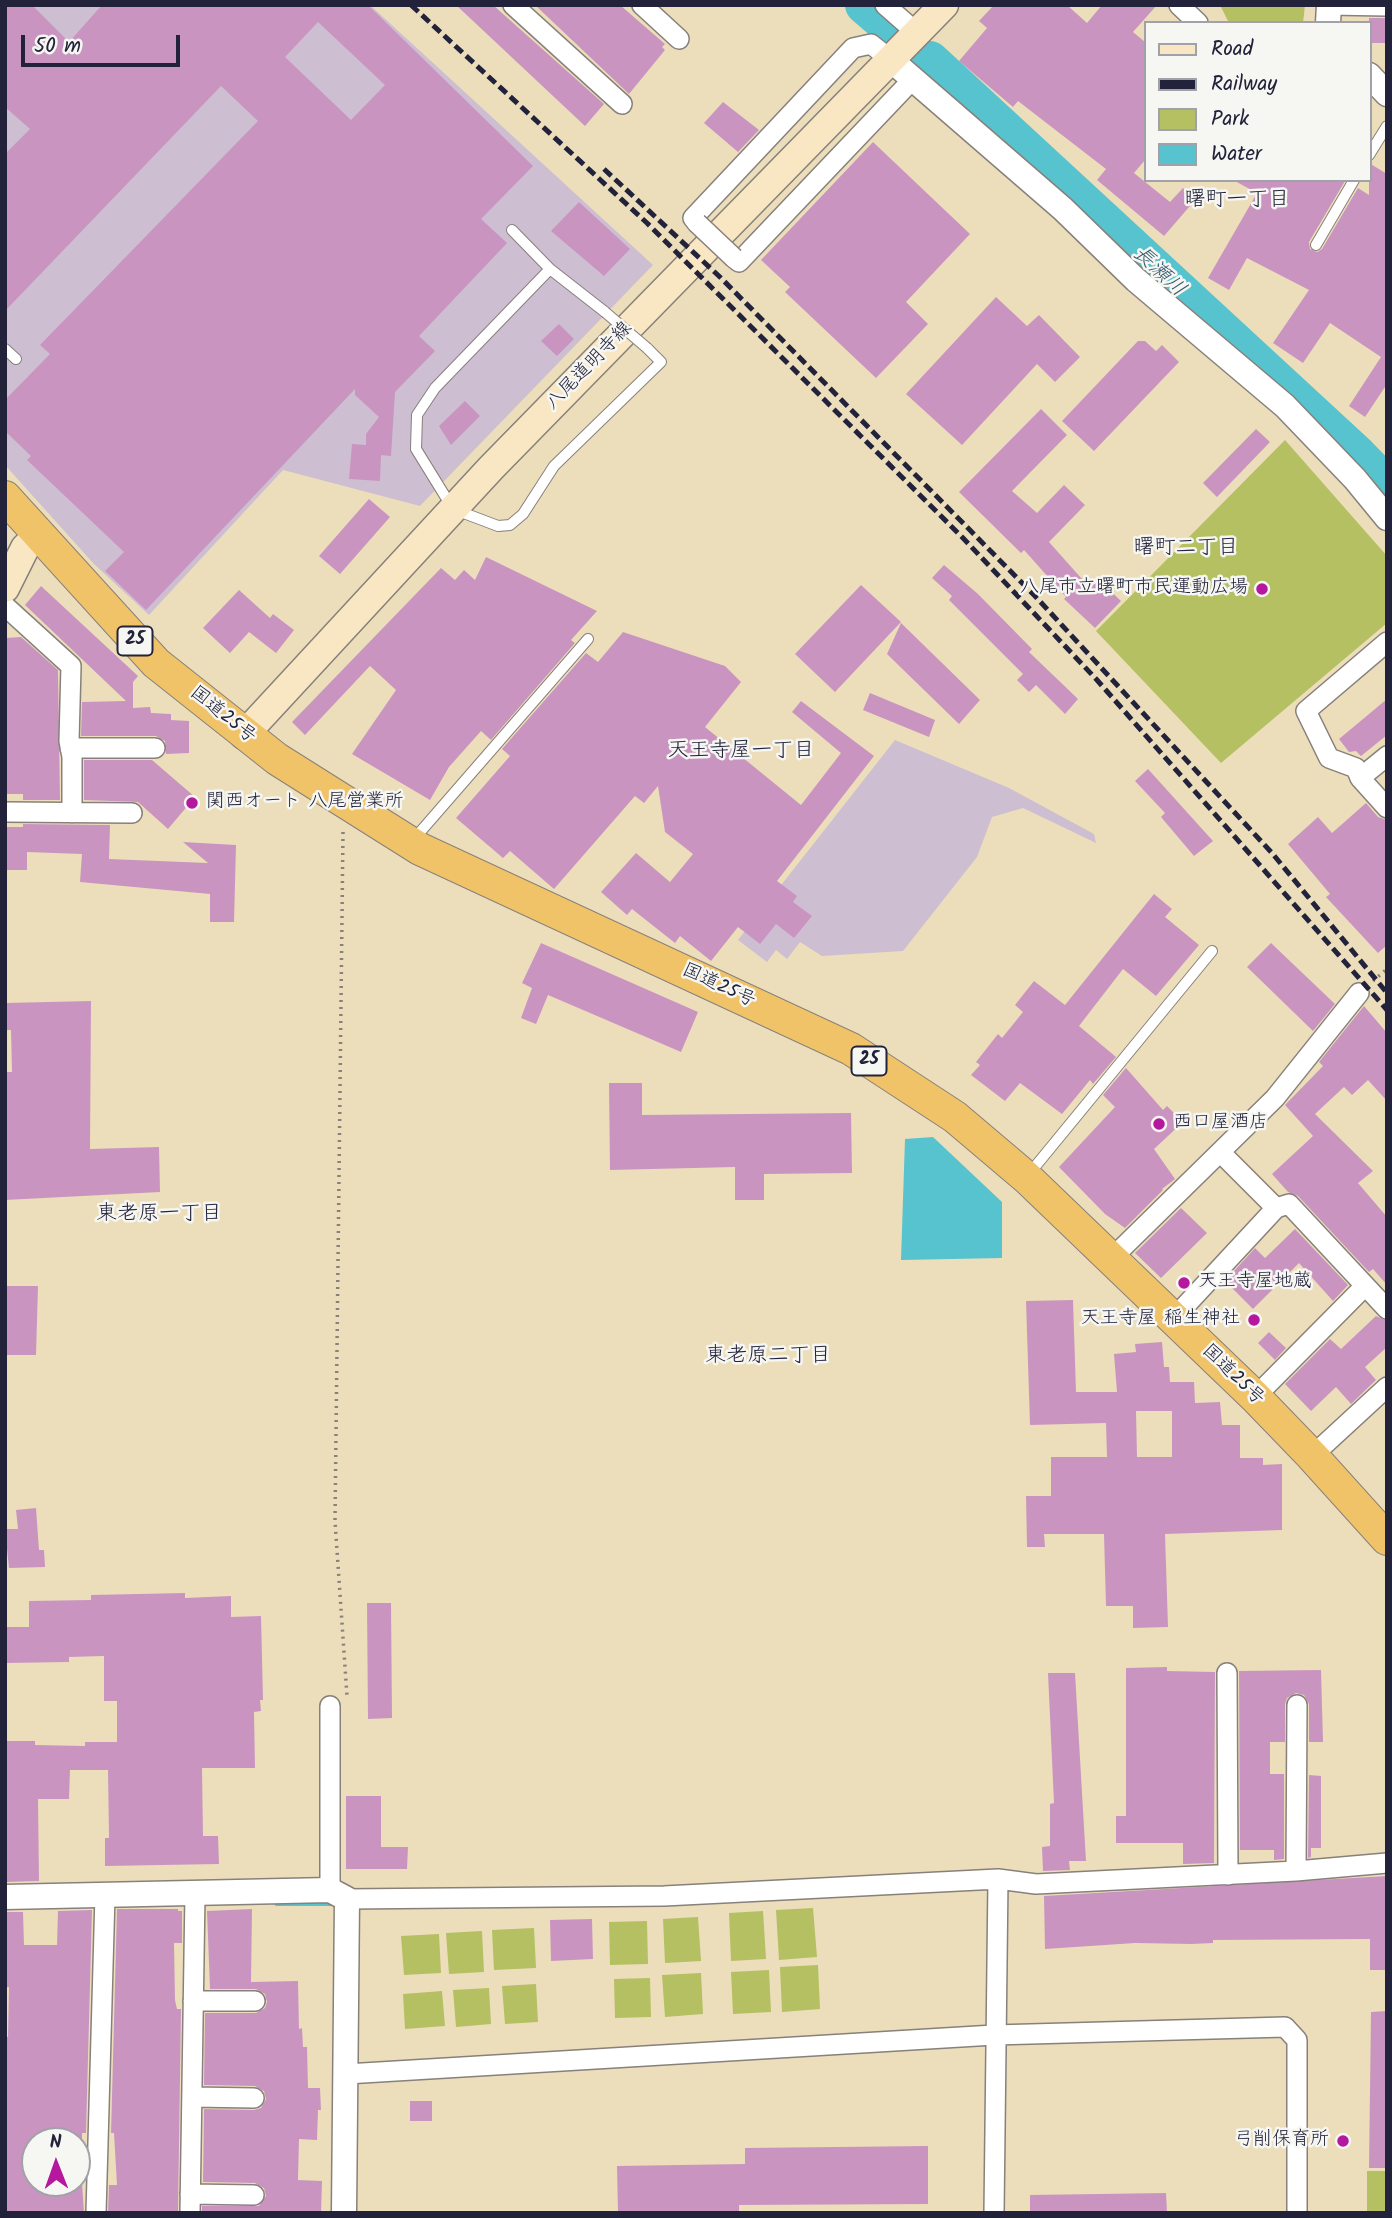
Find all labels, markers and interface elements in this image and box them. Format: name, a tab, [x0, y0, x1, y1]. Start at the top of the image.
scale bar	[24, 21, 184, 65]
legend	[1144, 21, 1371, 182]
text: 50 m	[34, 30, 81, 63]
text: Road	[1211, 33, 1253, 66]
text: Railway	[1211, 68, 1277, 101]
text: Park	[1211, 103, 1249, 136]
text: Water	[1211, 138, 1262, 171]
district label: 曙町一丁目	[1185, 188, 1289, 214]
water label: 長瀬川	[1126, 242, 1190, 304]
street label: 八尾道明寺線	[542, 318, 638, 416]
district label: 曙町二丁目	[1134, 536, 1238, 562]
place label: 八尾市立曙町市民運動広場	[1020, 578, 1248, 600]
marker: 八尾市立曙町市民運動広場	[1254, 581, 1270, 597]
road number: 25	[118, 626, 152, 656]
street label: 国道25号	[184, 683, 260, 749]
district label: 天王寺屋一丁目	[668, 739, 814, 765]
place label: 関西オート 八尾営業所	[206, 792, 404, 814]
marker: 関西オート 八尾営業所	[184, 795, 200, 811]
street label: 国道25号	[678, 960, 758, 1014]
road number: 25	[852, 1046, 886, 1076]
place label: 西口屋酒店	[1173, 1113, 1268, 1135]
marker: 西口屋酒店	[1151, 1116, 1167, 1132]
district label: 東老原一丁目	[96, 1202, 222, 1228]
place label: 天王寺屋地蔵	[1198, 1272, 1312, 1294]
marker: 天王寺屋地蔵	[1176, 1275, 1192, 1291]
place label: 天王寺屋 稲生神社	[1080, 1309, 1240, 1331]
marker: 天王寺屋 稲生神社	[1246, 1312, 1262, 1328]
street label: 国道25号	[1196, 1341, 1268, 1411]
district label: 東老原二丁目	[705, 1344, 831, 1370]
north arrow	[21, 2127, 91, 2197]
text: N	[49, 2128, 62, 2158]
place label: 弓削保育所	[1234, 2130, 1329, 2152]
marker: 弓削保育所	[1335, 2133, 1351, 2149]

